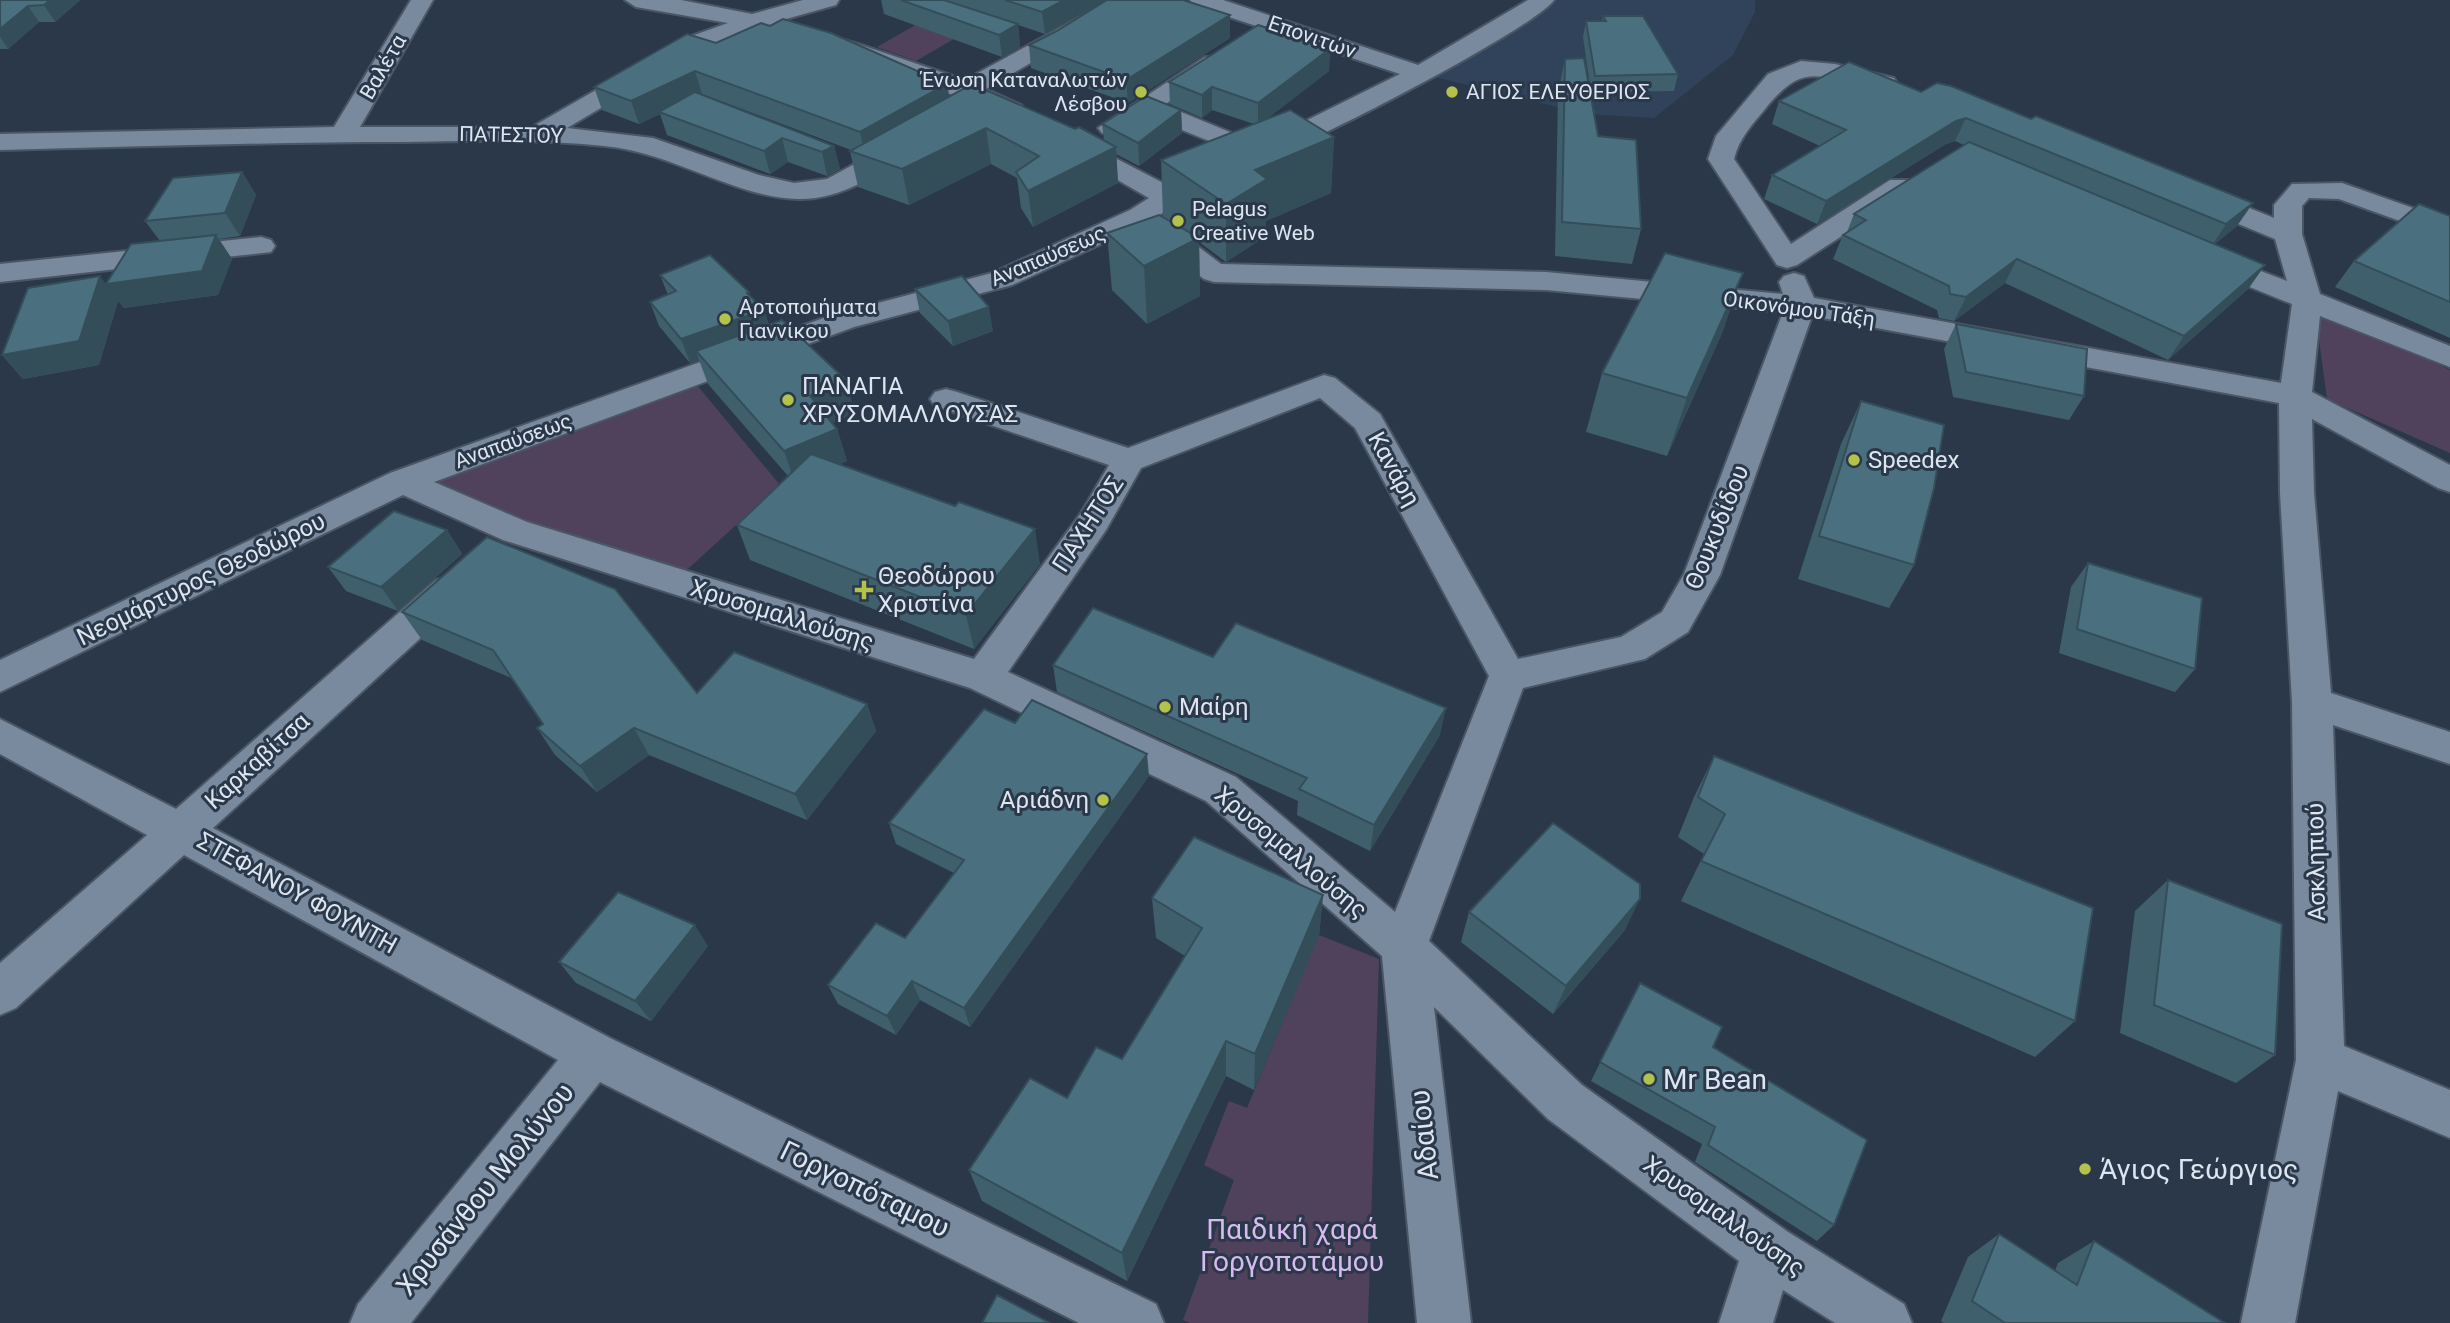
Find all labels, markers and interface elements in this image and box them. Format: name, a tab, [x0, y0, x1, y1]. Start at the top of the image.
street label: Επονιτών	[1265, 11, 1359, 63]
street label: Βαλέτα	[355, 30, 411, 104]
place label: Ένωση Καταναλωτών Λέσβου	[919, 68, 1127, 116]
place label: ΑΓΙΟΣ ΕΛΕΥΘΕΡΙΟΣ	[1466, 80, 1650, 104]
marker: Ένωση Καταναλωτών Λέσβου	[1133, 84, 1149, 100]
marker: ΑΓΙΟΣ ΕΛΕΥΘΕΡΙΟΣ	[1444, 84, 1460, 100]
street label: ΠΑΤΕΣΤΟΥ	[459, 122, 564, 148]
place label: Pelagus Creative Web	[1192, 197, 1315, 245]
marker: Pelagus Creative Web	[1170, 213, 1186, 229]
street label: Αναπαύσεως	[987, 221, 1109, 291]
street label: Οικονόμου Τάξη	[1722, 286, 1876, 332]
place label: Αρτοποιήματα Γιαννίκου	[739, 295, 877, 343]
marker: Αρτοποιήματα Γιαννίκου	[717, 311, 733, 327]
place label: ΠΑΝΑΓΙΑ ΧΡΥΣΟΜΑΛΛΟΥΣΑΣ	[802, 372, 1018, 428]
marker: ΠΑΝΑΓΙΑ ΧΡΥΣΟΜΑΛΛΟΥΣΑΣ	[780, 392, 796, 408]
street label: Αναπαύσεως	[451, 409, 575, 473]
street label: Κανάρη	[1362, 427, 1426, 511]
place label: Speedex	[1868, 446, 1959, 474]
marker: Speedex	[1846, 452, 1862, 468]
street label: Θουκυδίδου	[1679, 461, 1755, 593]
street label: ΠΑΧΗΤΟΣ	[1047, 471, 1129, 577]
street label: Νεομάρτυρος Θεοδώρου	[72, 507, 330, 651]
place label: Θεοδώρου Χριστίνα	[878, 562, 995, 618]
street label: Χρυσομαλλούσης	[687, 574, 877, 656]
marker: Θεοδώρου Χριστίνα	[856, 582, 872, 598]
place label: Μαίρη	[1179, 693, 1249, 721]
marker: Μαίρη	[1157, 699, 1173, 715]
street label: Καρκαβίτσα	[199, 707, 315, 815]
street label: Χρυσομαλλούσης	[1209, 780, 1373, 924]
place label: Αριάδνη	[1000, 786, 1089, 814]
marker: Αριάδνη	[1095, 792, 1111, 808]
street label: Ασκληπιού	[2301, 803, 2331, 921]
street label: ΣΤΕΦΑΝΟΥ ΦΟΥΝΤΗ	[192, 826, 402, 960]
place label: Mr Bean	[1663, 1063, 1767, 1096]
marker: Mr Bean	[1641, 1071, 1657, 1087]
street label: Χρυσάνθου Μολύνου	[389, 1076, 581, 1302]
street label: Αδαίου	[1403, 1088, 1445, 1182]
street label: Γοργοπόταμου	[775, 1134, 955, 1244]
street label: Χρυσομαλλούσης	[1638, 1150, 1810, 1282]
place label: Άγιος Γεώργιος	[2099, 1153, 2298, 1186]
marker: Άγιος Γεώργιος	[2077, 1161, 2093, 1177]
park label: Παιδική χαρά Γοργοποτάμου	[1200, 1213, 1384, 1278]

